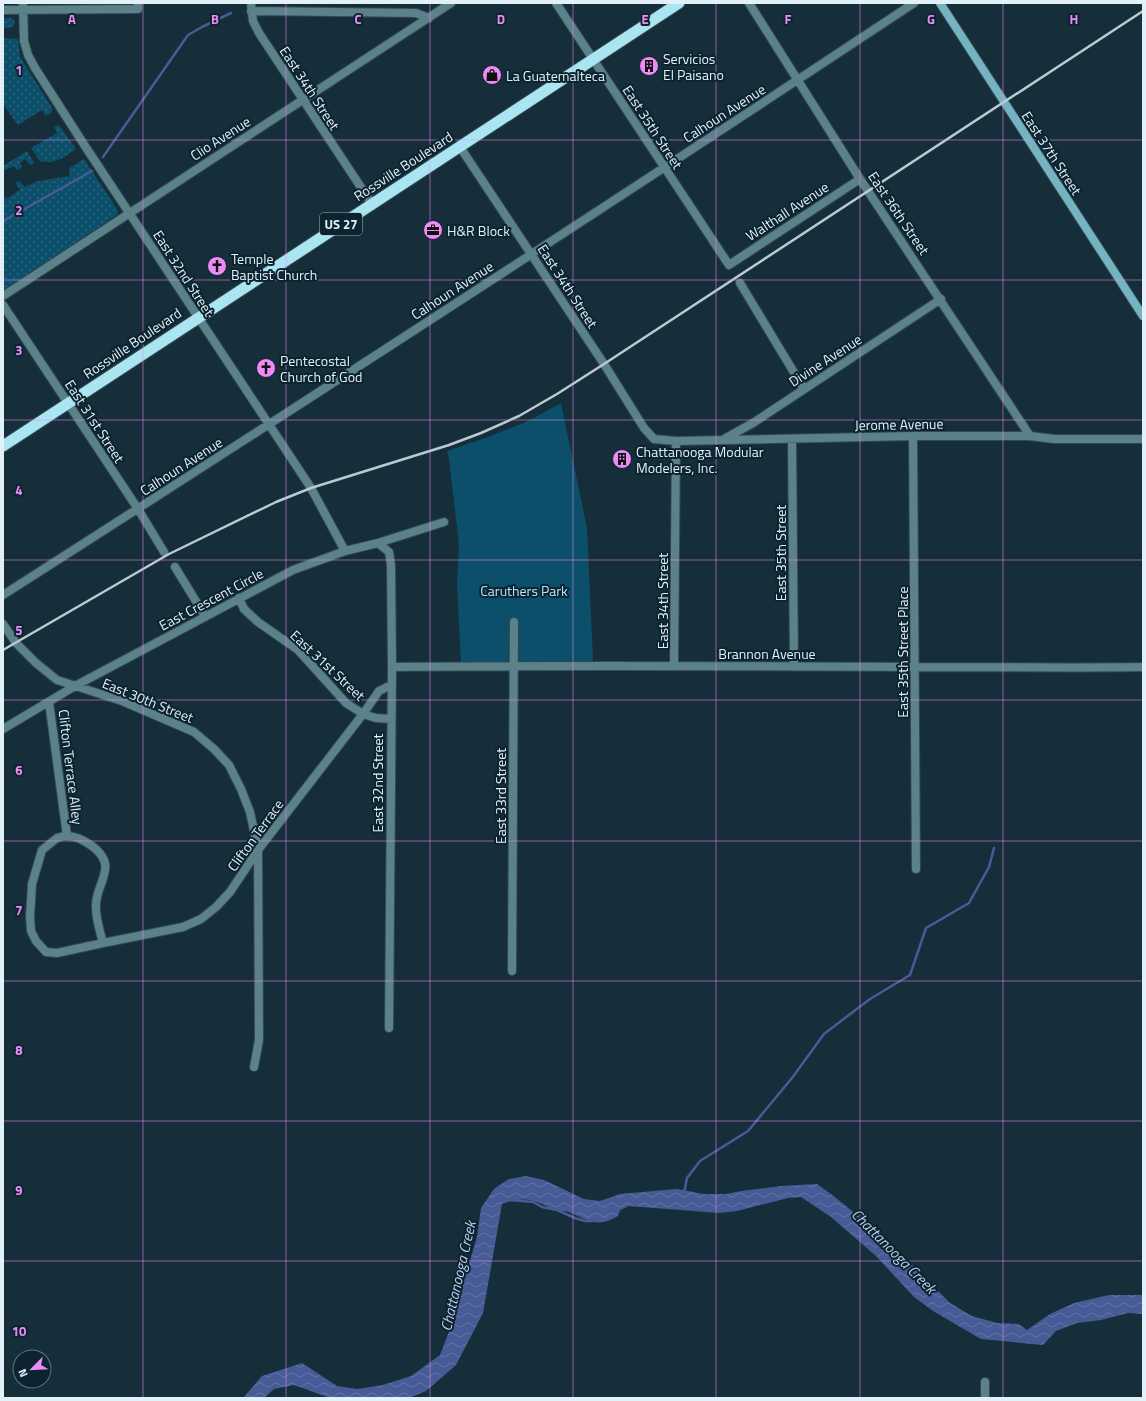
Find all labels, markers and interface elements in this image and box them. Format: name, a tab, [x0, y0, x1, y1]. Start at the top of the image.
text: A	[68, 9, 76, 29]
text: B	[211, 9, 219, 29]
text: C	[354, 9, 362, 29]
text: D	[497, 9, 505, 29]
text: E	[641, 9, 649, 29]
text: F	[785, 9, 792, 29]
text: G	[927, 9, 935, 29]
text: H	[1070, 9, 1078, 29]
street label: East 34th Street	[275, 42, 345, 134]
place label: Servicios El Paisano	[663, 48, 724, 85]
building icon: Servicios El Paisano	[638, 55, 660, 77]
text: 1	[15, 60, 23, 80]
shop icon: La Guatemalteca	[481, 64, 503, 86]
place label: La Guatemalteca	[506, 65, 605, 86]
street label: Calhoun Avenue	[679, 78, 769, 148]
street label: East 35th Street	[618, 81, 688, 173]
street label: East 37th Street	[1017, 107, 1087, 199]
street label: Clio Avenue	[186, 111, 254, 165]
street label: Rossville Boulevard	[349, 126, 457, 206]
street label: East 36th Street	[863, 167, 935, 259]
street label: Walthall Avenue	[741, 176, 833, 246]
text: 2	[15, 200, 23, 220]
road number: US 27	[320, 213, 362, 235]
office icon: H&R Block	[422, 219, 444, 241]
place label: H&R Block	[447, 220, 510, 241]
street label: East 32nd Street	[148, 226, 220, 320]
street label: East 34th Street	[533, 240, 603, 332]
place label: Temple Baptist Church	[231, 248, 317, 285]
church icon: Temple Baptist Church	[206, 255, 228, 277]
street label: Calhoun Avenue	[407, 255, 497, 325]
street label: Rossville Boulevard	[79, 302, 185, 384]
street label: Divine Avenue	[784, 328, 866, 392]
text: 3	[15, 340, 23, 360]
place label: Pentecostal Church of God	[280, 350, 363, 387]
church icon: Pentecostal Church of God	[255, 357, 277, 379]
street label: East 31st Street	[60, 375, 130, 467]
street label: Jerome Avenue	[854, 413, 944, 435]
street label: Calhoun Avenue	[136, 431, 226, 501]
place label: Chattanooga Modular Modelers, Inc.	[636, 441, 764, 478]
building icon: Chattanooga Modular Modelers, Inc.	[611, 448, 633, 470]
text: 4	[15, 480, 23, 500]
street label: East 35th Street	[770, 505, 791, 601]
street label: East 34th Street	[652, 553, 673, 649]
street label: East Crescent Circle	[155, 563, 267, 635]
park label: Caruthers Park	[480, 580, 568, 601]
street label: East 35th Street Place	[892, 586, 913, 718]
text: 5	[15, 620, 23, 640]
street label: East 31st Street	[286, 625, 370, 705]
street label: Brannon Avenue	[718, 643, 816, 664]
street label: East 30th Street	[99, 672, 197, 728]
street label: Clifton Terrace Alley	[54, 708, 89, 826]
street label: East 32nd Street	[367, 733, 388, 833]
street label: East 33rd Street	[490, 748, 511, 844]
text: 6	[15, 760, 23, 780]
street label: Clifton Terrace	[222, 795, 288, 875]
text: 7	[15, 900, 23, 920]
text: 8	[15, 1040, 23, 1060]
text: 9	[15, 1180, 23, 1200]
water label: Chattanooga Creek	[846, 1203, 943, 1300]
water label: Chattanooga Creek	[434, 1216, 482, 1333]
text: 10	[12, 1321, 26, 1341]
north arrow	[12, 1349, 52, 1389]
text: N	[14, 1366, 32, 1380]

